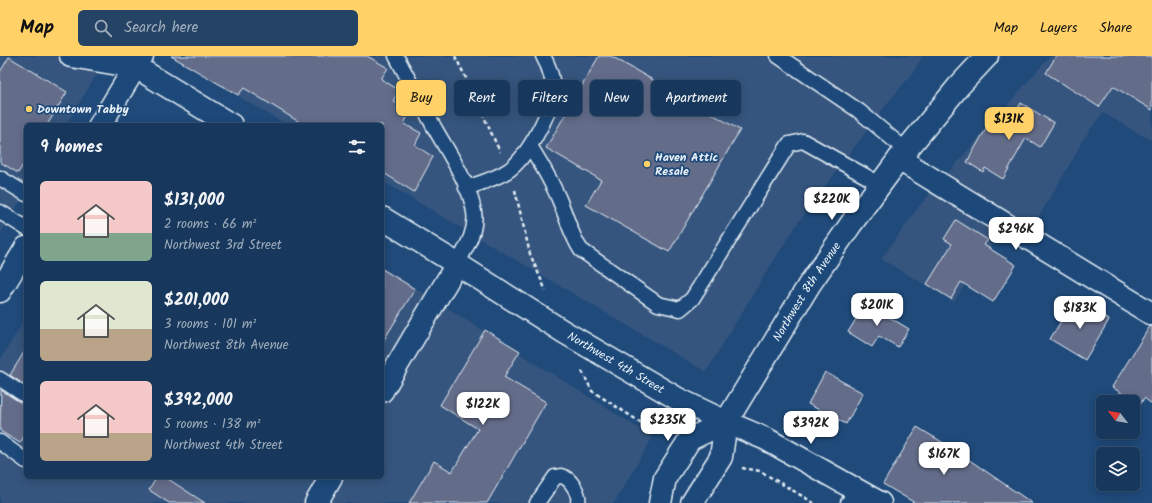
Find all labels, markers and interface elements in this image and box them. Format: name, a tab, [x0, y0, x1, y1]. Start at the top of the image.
search box	[78, 10, 358, 46]
text: Map	[20, 13, 54, 43]
text: Search here	[124, 16, 198, 40]
icon: search	[92, 17, 114, 39]
text: Map	[994, 17, 1018, 39]
text: Layers	[1040, 17, 1078, 39]
text: Share	[1100, 17, 1132, 39]
chip: Buy	[396, 80, 446, 116]
chip: Rent	[454, 80, 510, 116]
chip: Filters	[518, 80, 582, 116]
chip: New	[590, 80, 643, 116]
chip: Apartment	[651, 80, 741, 116]
place label: Downtown Tabby	[37, 100, 130, 119]
marker: Downtown Tabby	[24, 104, 34, 114]
pin: $131K	[981, 107, 1037, 141]
text: $131K	[994, 109, 1024, 130]
text: 9 homes	[40, 134, 103, 161]
icon: filters	[346, 136, 368, 158]
place label: Haven Attic Resale	[655, 148, 719, 181]
marker: Haven Attic Resale	[642, 159, 652, 169]
text: $131,000	[164, 187, 224, 214]
pin: $220K	[804, 187, 860, 221]
text: $220K	[813, 189, 851, 210]
icon: home	[72, 197, 120, 245]
text: 2 rooms · 66 m²	[164, 214, 256, 235]
pin: $296K	[988, 217, 1044, 251]
text: $296K	[998, 219, 1034, 240]
text: Northwest 3rd Street	[164, 235, 282, 256]
street label: Northwest 8th Avenue	[768, 238, 846, 345]
text: $201,000	[164, 287, 228, 314]
pin: $201K	[849, 293, 905, 327]
text: $201K	[860, 295, 894, 316]
pin: $183K	[1052, 296, 1108, 330]
icon: home	[72, 297, 120, 345]
text: $183K	[1063, 298, 1097, 319]
text: 3 rooms · 101 m²	[164, 314, 256, 335]
street label: Northwest 4th Street	[564, 327, 668, 399]
text: Northwest 8th Avenue	[164, 335, 289, 356]
text: $392,000	[164, 387, 233, 414]
pin: $122K	[455, 392, 511, 426]
text: $122K	[466, 394, 500, 415]
north arrow	[1096, 395, 1140, 439]
map controls	[1096, 395, 1140, 491]
icon: home	[72, 397, 120, 445]
pin: $235K	[640, 408, 696, 442]
text: $235K	[650, 410, 686, 431]
pin: $392K	[783, 411, 839, 445]
text: $392K	[793, 413, 829, 434]
text: 5 rooms · 138 m²	[164, 414, 261, 435]
text: Northwest 4th Street	[164, 435, 283, 456]
pin: $167K	[916, 442, 972, 476]
text: $167K	[928, 444, 960, 465]
button: layers	[1096, 447, 1140, 491]

